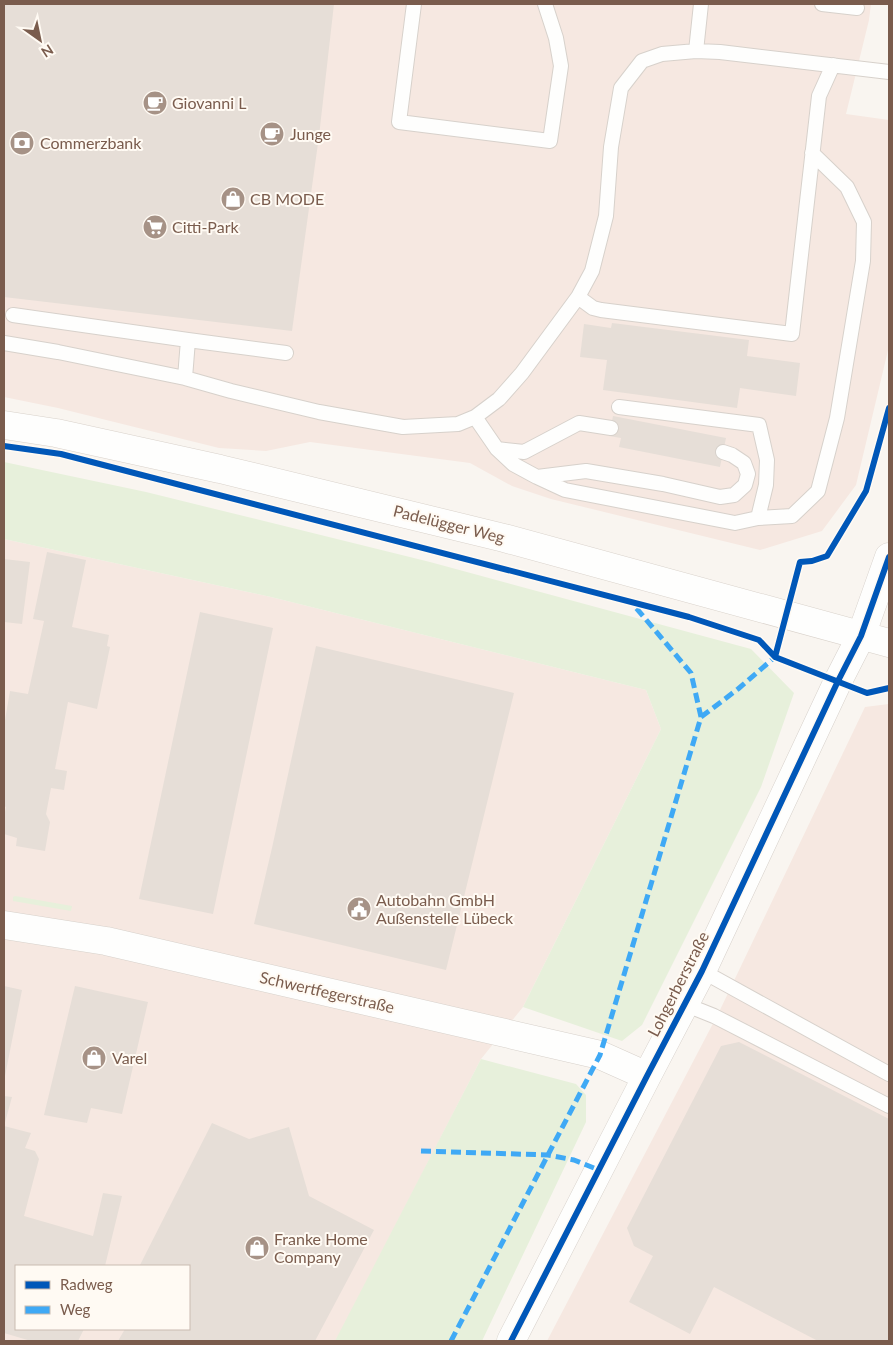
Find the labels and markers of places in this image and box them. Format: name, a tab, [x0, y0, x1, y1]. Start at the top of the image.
cafe icon: Giovanni L	[142, 90, 168, 116]
place label: Giovanni L	[172, 93, 246, 112]
cafe icon: Junge	[259, 121, 285, 147]
place label: Junge	[290, 124, 331, 143]
bank icon: Commerzbank	[9, 130, 35, 156]
place label: Commerzbank	[40, 133, 142, 152]
shop icon: CB MODE	[220, 186, 246, 212]
place label: CB MODE	[250, 189, 324, 208]
supermarket icon: Citti-Park	[142, 214, 168, 240]
place label: Citti-Park	[172, 217, 239, 236]
place label: Autobahn GmbH Außenstelle Lübeck	[376, 890, 514, 927]
public building icon: Autobahn GmbH Außenstelle Lübeck	[346, 896, 372, 922]
shop icon: Varel	[81, 1045, 107, 1071]
place label: Varel	[112, 1048, 147, 1067]
place label: Franke Home Company	[274, 1229, 368, 1266]
shop icon: Franke Home Company	[244, 1235, 270, 1261]

